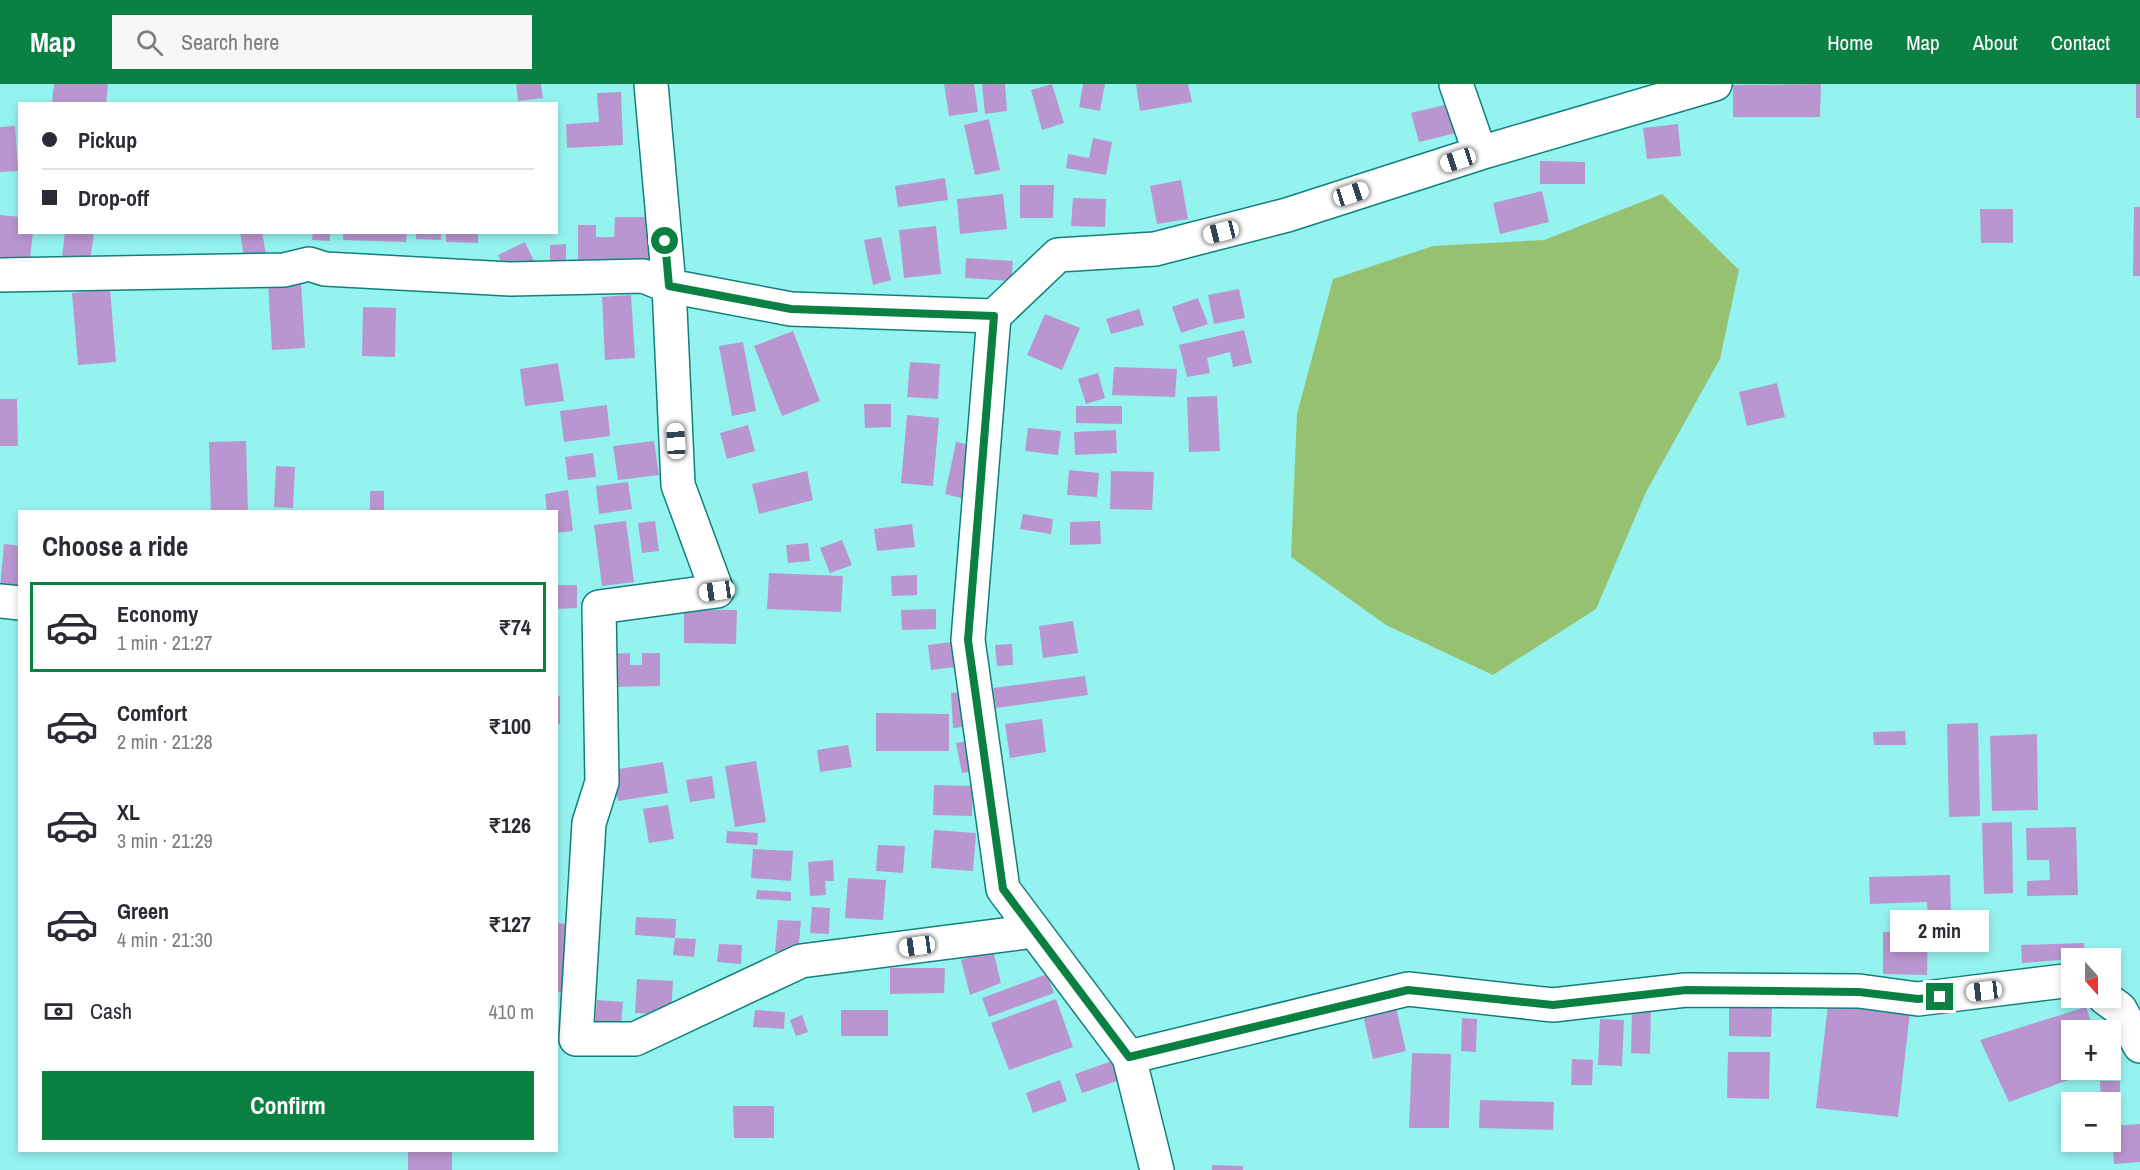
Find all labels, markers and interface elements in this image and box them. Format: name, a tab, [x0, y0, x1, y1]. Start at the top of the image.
search box	[112, 15, 532, 69]
text: Map	[30, 23, 76, 61]
icon: search	[133, 26, 166, 59]
text: Search here	[181, 27, 279, 57]
text: Home	[1827, 28, 1873, 57]
text: Map	[1906, 28, 1940, 57]
text: About	[1973, 28, 2018, 57]
text: Contact	[2051, 28, 2110, 57]
text: Pickup	[78, 125, 137, 155]
car	[1438, 146, 1478, 174]
car	[1331, 180, 1371, 208]
text: Drop-off	[78, 183, 149, 213]
car	[1201, 219, 1241, 245]
route start	[651, 227, 678, 254]
car	[666, 423, 686, 459]
text: Choose a ride	[42, 528, 188, 564]
car	[698, 580, 736, 602]
text: Economy	[117, 599, 198, 629]
icon: car	[45, 600, 99, 654]
text: ₹74	[498, 612, 531, 642]
text: 1 min · 21:27	[117, 629, 213, 656]
text: Comfort	[117, 698, 187, 728]
icon: car	[45, 699, 99, 753]
text: ₹100	[488, 711, 531, 741]
text: 2 min · 21:28	[117, 728, 213, 755]
text: XL	[117, 797, 140, 827]
icon: car	[45, 798, 99, 852]
text: ₹126	[488, 810, 531, 840]
text: 3 min · 21:29	[117, 827, 213, 854]
text: Green	[117, 896, 169, 926]
icon: car	[45, 897, 99, 951]
text: ₹127	[488, 909, 531, 939]
callout: 2 min	[1890, 910, 1990, 952]
text: 2 min	[1918, 917, 1961, 944]
text: 4 min · 21:30	[117, 926, 213, 953]
car	[898, 935, 936, 957]
north arrow	[2061, 948, 2121, 1008]
map controls	[2061, 948, 2121, 1152]
car	[1965, 980, 2003, 1002]
route end	[1926, 983, 1953, 1010]
icon: cash	[42, 995, 75, 1028]
text: Cash	[90, 996, 132, 1026]
text: 410 m	[488, 998, 534, 1025]
button: +	[2061, 1020, 2121, 1080]
button: Confirm	[42, 1071, 534, 1140]
button: −	[2061, 1092, 2121, 1152]

